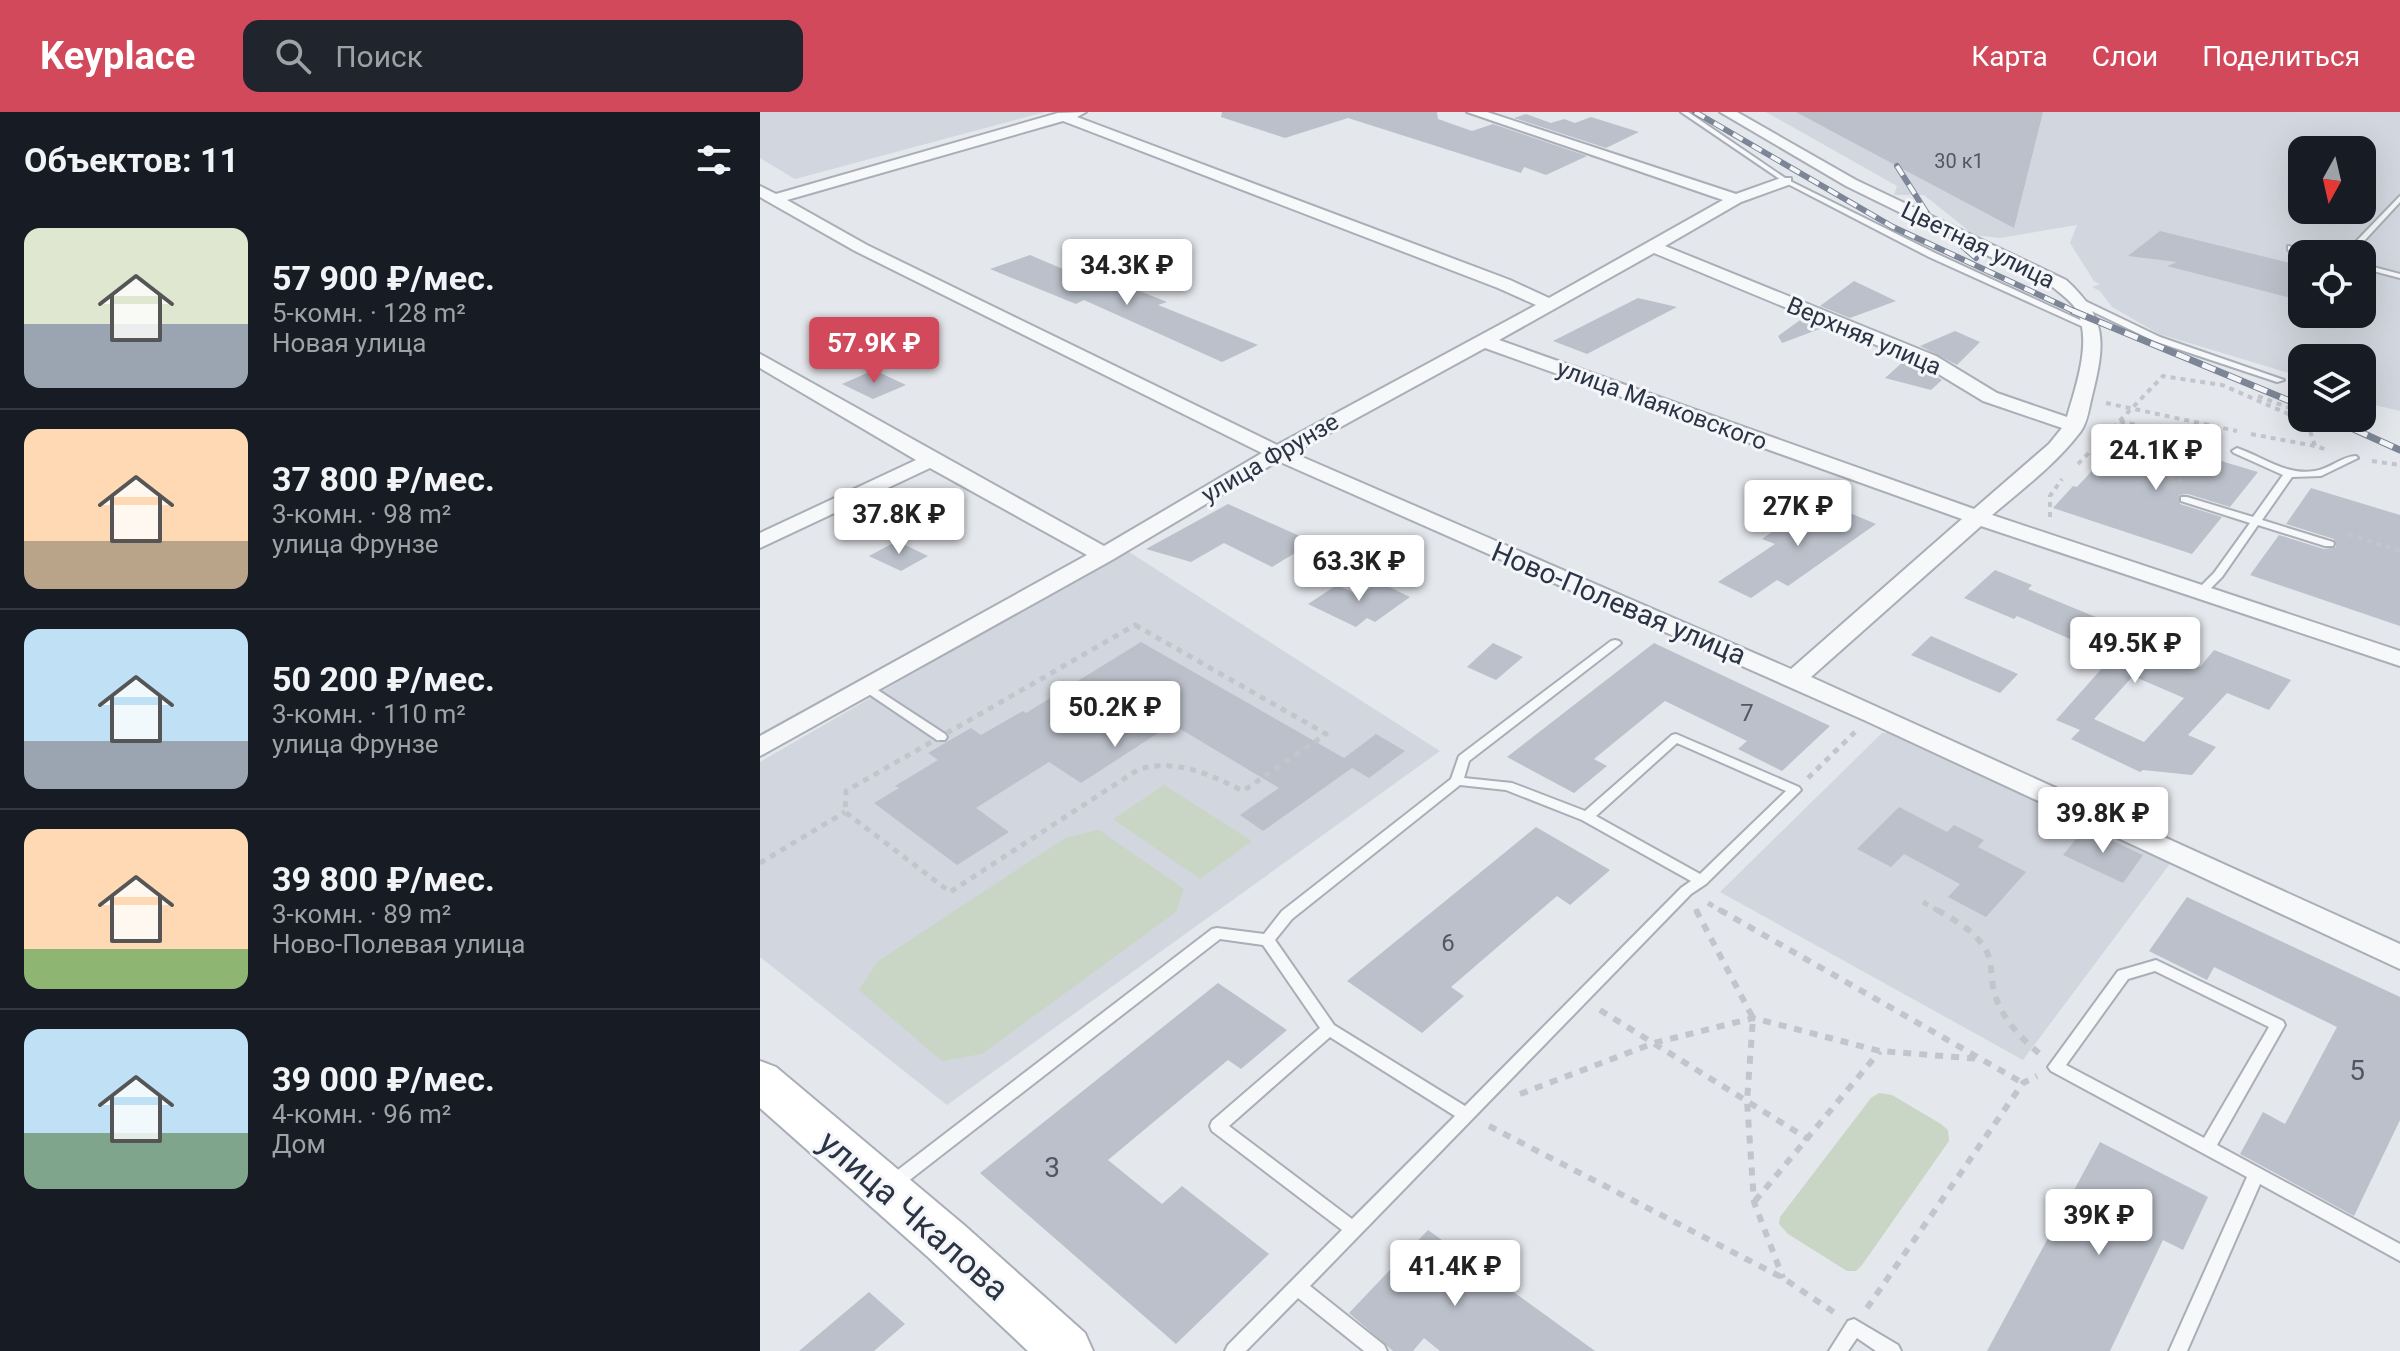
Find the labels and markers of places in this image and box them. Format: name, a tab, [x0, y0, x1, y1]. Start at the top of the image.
pin: 34.3K ₽	[1053, 239, 1201, 307]
pin: 57.9K ₽	[800, 317, 948, 385]
pin: 24.1K ₽	[2082, 424, 2230, 492]
pin: 27K ₽	[1742, 480, 1854, 548]
pin: 37.8K ₽	[825, 488, 973, 556]
pin: 63.3K ₽	[1285, 535, 1433, 603]
pin: 49.5K ₽	[2061, 617, 2209, 685]
pin: 50.2K ₽	[1041, 681, 1189, 749]
pin: 39.8K ₽	[2029, 787, 2177, 855]
pin: 39K ₽	[2043, 1189, 2155, 1257]
pin: 41.4K ₽	[1381, 1240, 1529, 1308]

